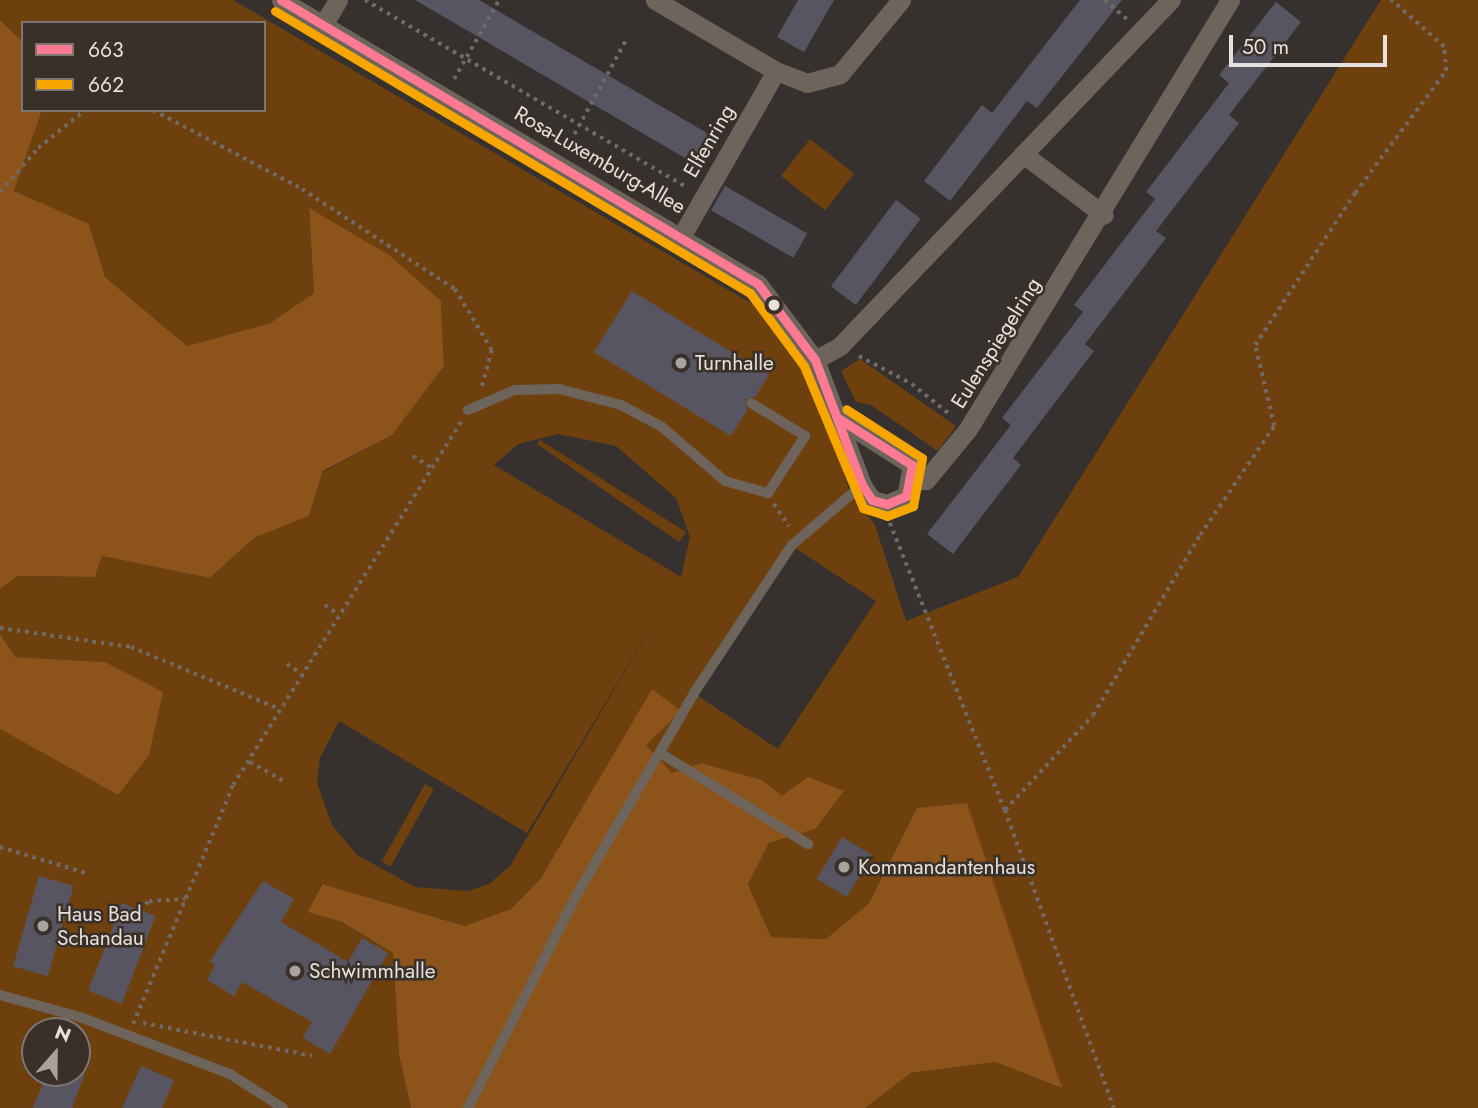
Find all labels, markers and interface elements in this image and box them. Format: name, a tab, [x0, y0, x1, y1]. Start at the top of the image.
legend	[21, 21, 266, 112]
scale bar	[1233, 21, 1390, 65]
text: 50 m	[1242, 32, 1289, 62]
text: 663	[88, 35, 124, 65]
text: 662	[88, 70, 124, 100]
street label: Elfenring	[678, 100, 740, 182]
street label: Rosa-Luxemburg-Allee	[510, 101, 690, 219]
street label: Eulenspiegelring	[946, 273, 1046, 413]
unlabelled marker	[767, 298, 781, 312]
place label: Turnhalle	[695, 350, 774, 376]
marker: Turnhalle	[673, 355, 689, 371]
place label: Kommandantenhaus	[858, 854, 1035, 880]
marker: Kommandantenhaus	[836, 859, 852, 875]
place label: Haus Bad Schandau	[57, 901, 144, 951]
marker: Haus Bad Schandau	[35, 918, 51, 934]
place label: Schwimmhalle	[309, 958, 436, 984]
marker: Schwimmhalle	[287, 963, 303, 979]
north arrow	[21, 1017, 91, 1087]
text: N	[51, 1018, 75, 1049]

